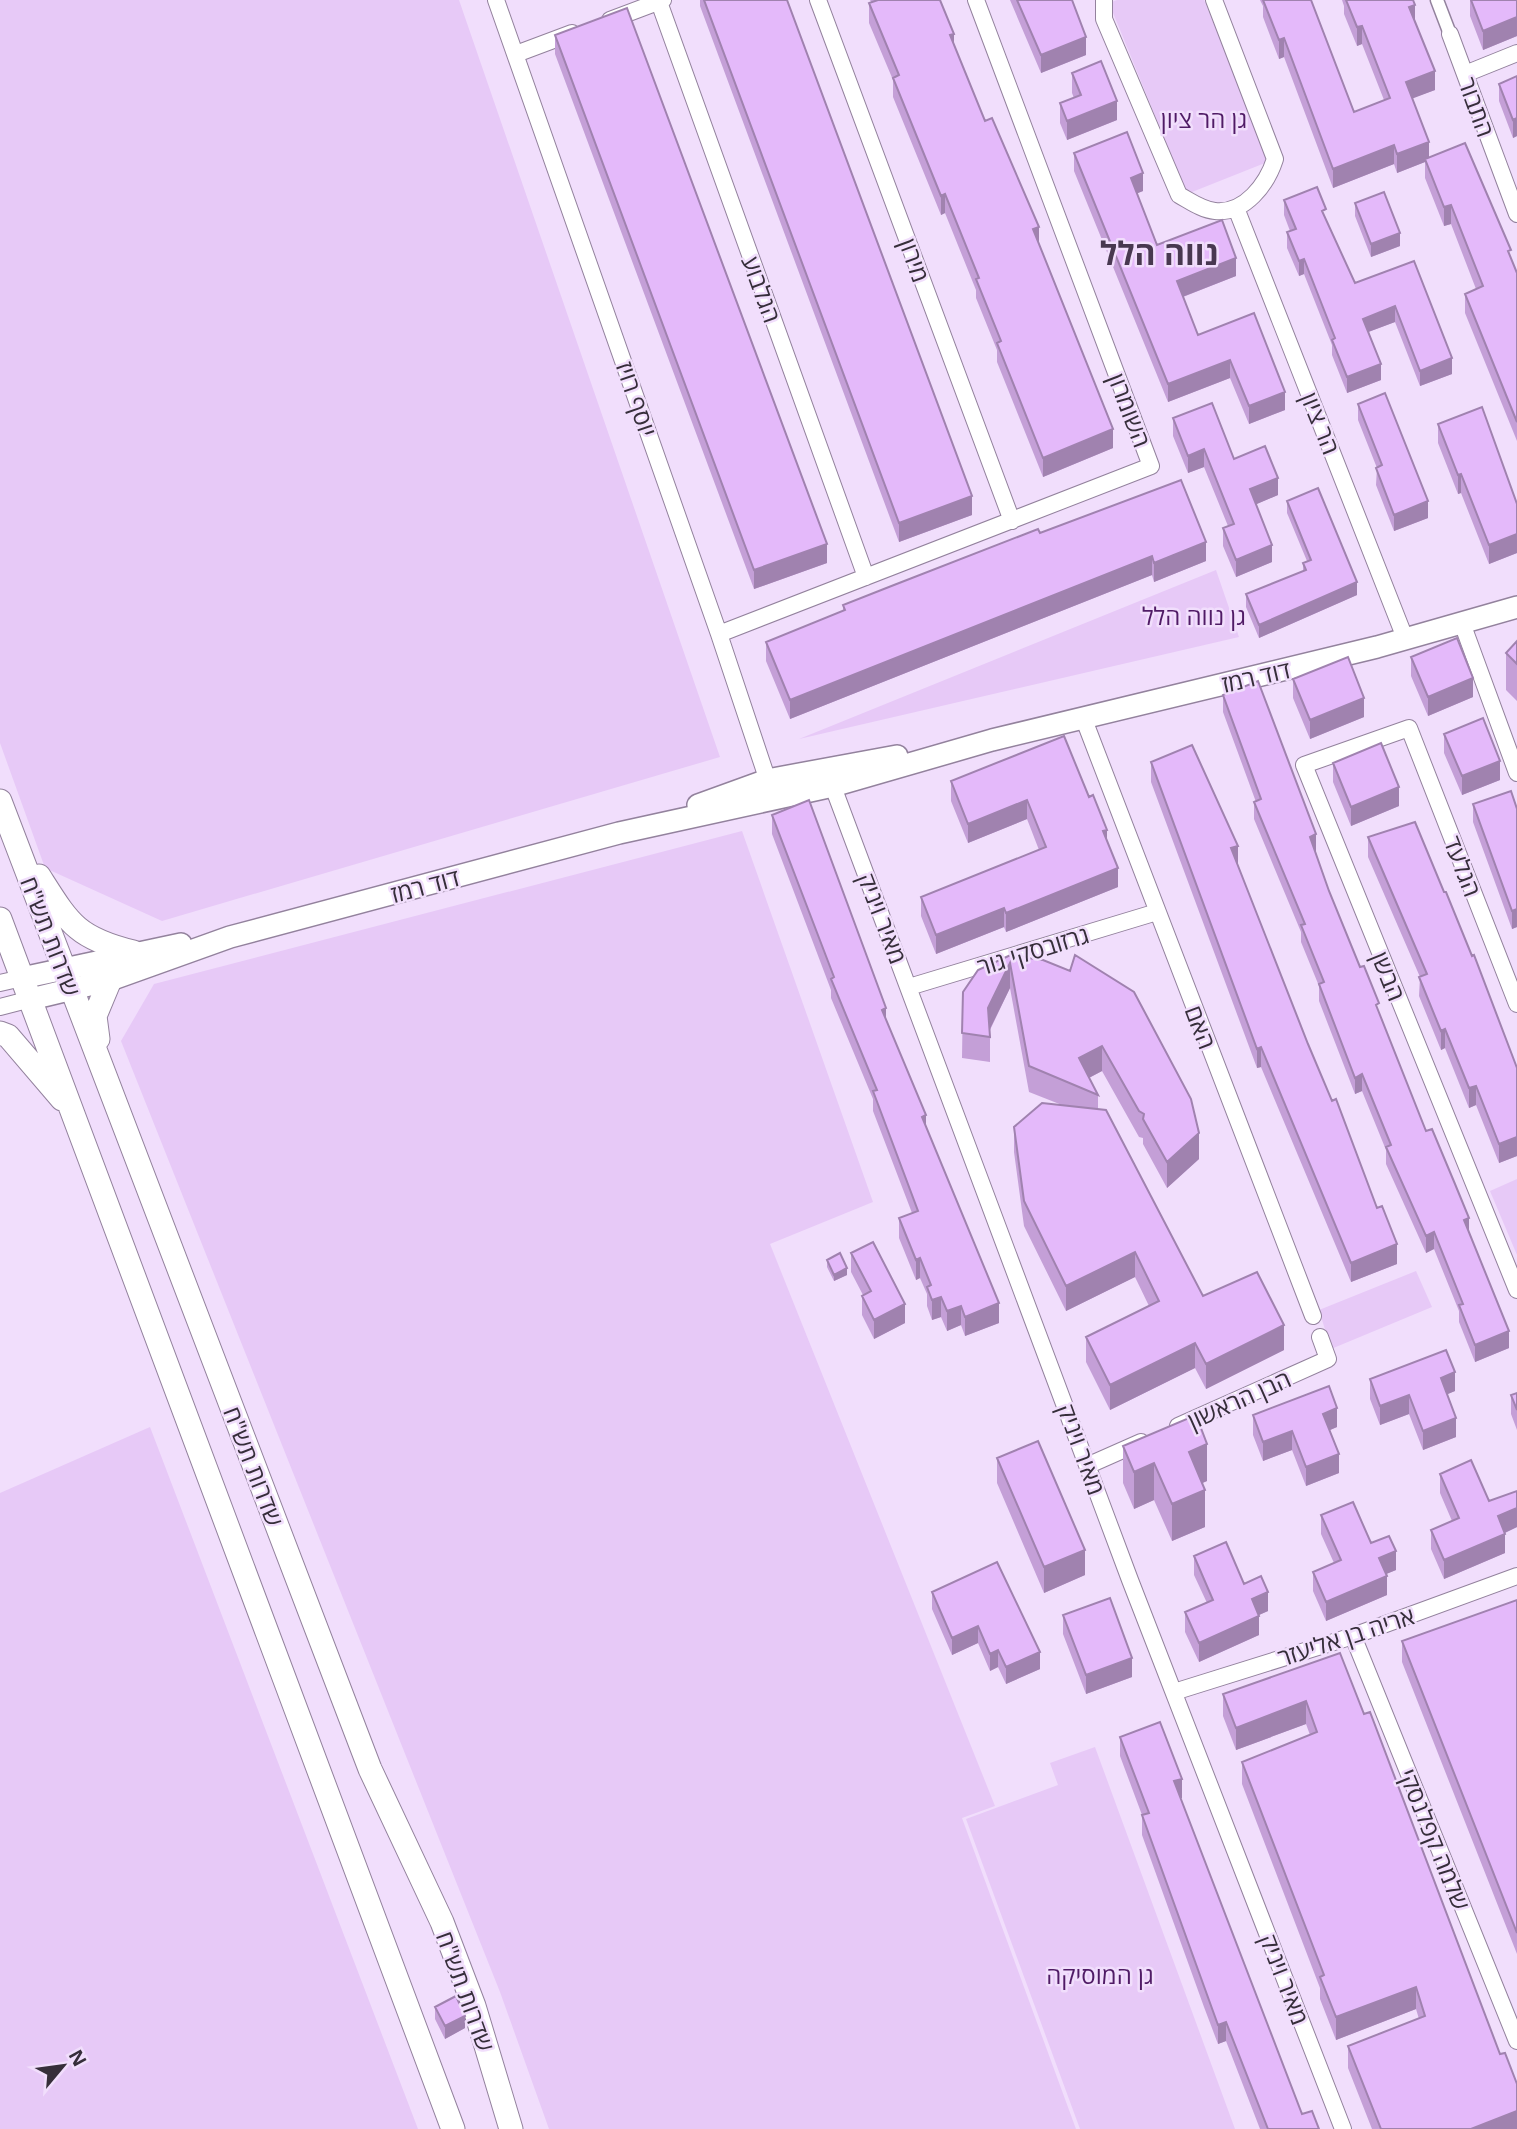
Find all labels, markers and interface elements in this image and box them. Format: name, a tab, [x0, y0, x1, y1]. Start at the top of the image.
street label: התבור	[1451, 73, 1503, 141]
park label: גן הר ציון	[1161, 102, 1247, 135]
district label: נווה הלל	[1100, 231, 1218, 274]
street label: מירון	[892, 233, 938, 287]
street label: הגלבוע	[735, 251, 789, 327]
street label: יוסף רויז	[609, 357, 665, 441]
street label: השומרון	[1101, 368, 1159, 452]
street label: הר ציון	[1294, 387, 1348, 459]
park label: גן נווה הלל	[1142, 599, 1246, 632]
street label: דוד רמז	[1218, 652, 1294, 700]
street label: הגלעד	[1436, 831, 1490, 901]
street label: דוד רמז	[387, 860, 463, 910]
street label: מאיר ויניק	[851, 868, 915, 968]
street label: שדרות תש"ח	[13, 872, 89, 1000]
street label: גרזובסקי גור	[973, 917, 1093, 983]
street label: הבשן	[1364, 946, 1414, 1006]
street label: האם	[1178, 1000, 1224, 1054]
street label: הבן הראשון	[1182, 1362, 1296, 1436]
street label: מאיר ויניק	[1050, 1399, 1114, 1499]
street label: שדרות תש"ח	[216, 1402, 292, 1530]
street label: אריה בן אליעזר	[1273, 1598, 1419, 1674]
street label: שלמה קפלנסקי	[1392, 1763, 1478, 1915]
street label: שדרות תש"ח	[429, 1926, 503, 2056]
street label: מאיר ויניק	[1253, 1929, 1317, 2029]
park label: גן המוסיקה	[1046, 1958, 1154, 1991]
north arrow	[28, 2031, 98, 2101]
text: N	[63, 2045, 93, 2071]

